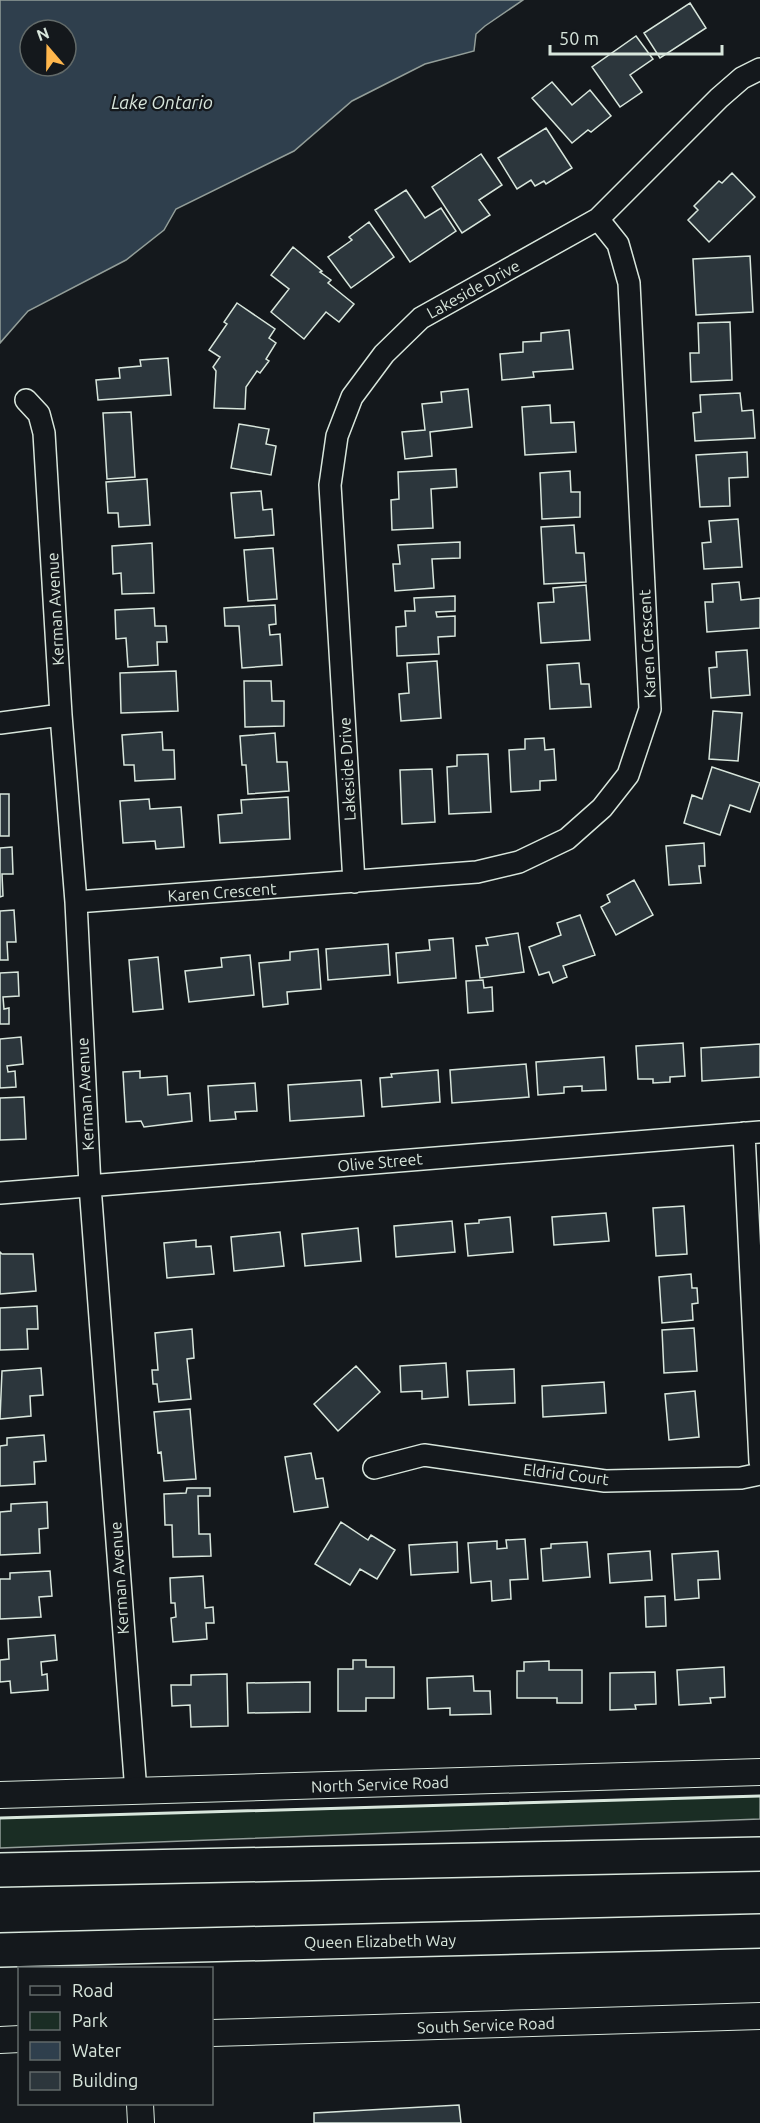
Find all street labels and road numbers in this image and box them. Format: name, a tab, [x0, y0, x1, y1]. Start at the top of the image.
street label: Lakeside Drive	[423, 256, 523, 322]
street label: Kerman Avenue	[43, 552, 67, 666]
street label: Karen Crescent	[635, 588, 659, 699]
street label: Lakeside Drive	[335, 717, 359, 821]
street label: Karen Crescent	[167, 879, 278, 905]
street label: Kerman Avenue	[73, 1037, 97, 1151]
street label: Olive Street	[337, 1149, 424, 1175]
street label: Eldrid Court	[522, 1460, 611, 1488]
street label: Kerman Avenue	[106, 1521, 132, 1635]
street label: North Service Road	[311, 1773, 449, 1795]
street label: Queen Elizabeth Way	[304, 1931, 457, 1951]
street label: South Service Road	[417, 2014, 555, 2036]

